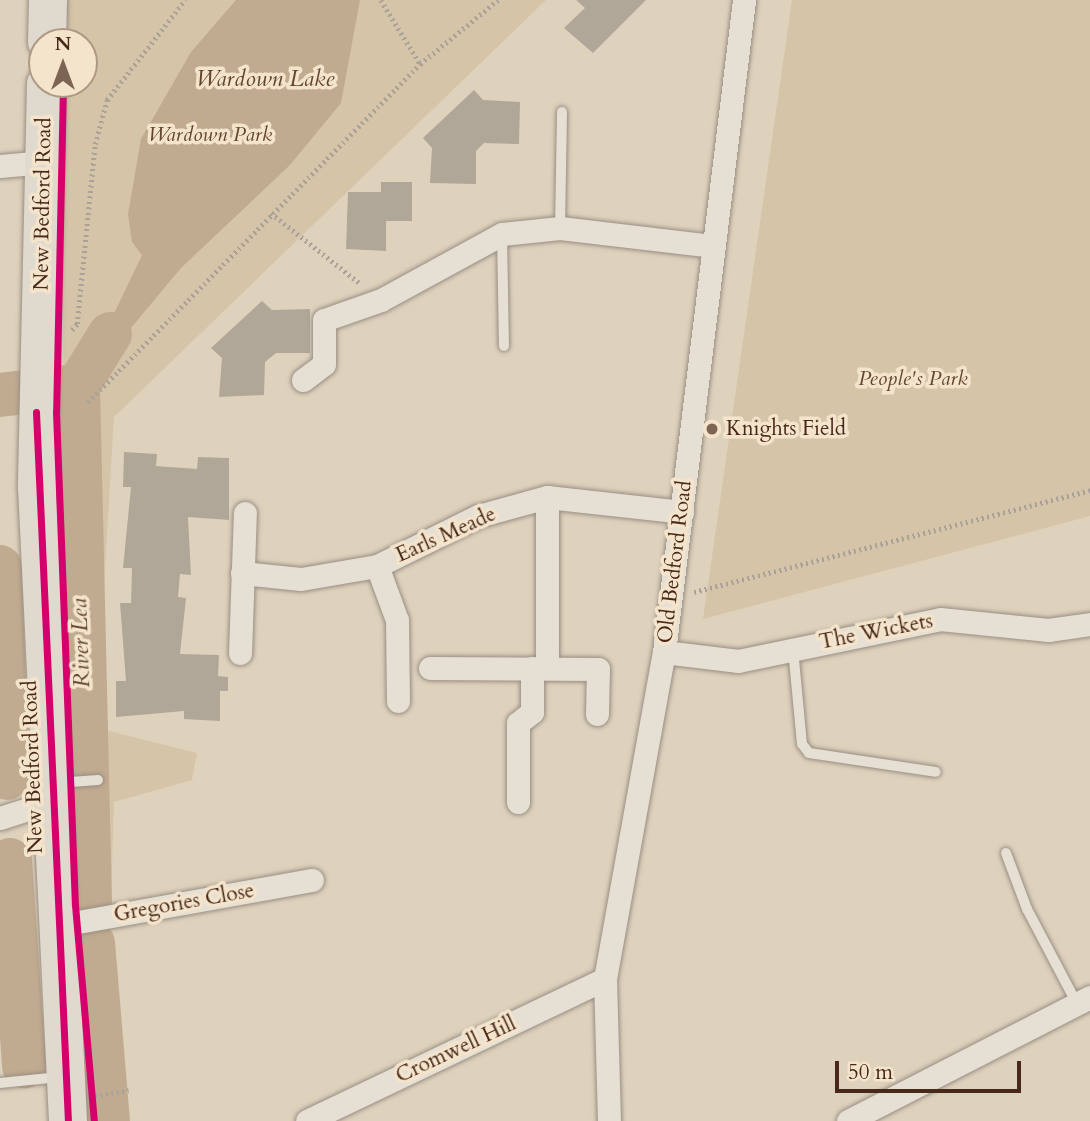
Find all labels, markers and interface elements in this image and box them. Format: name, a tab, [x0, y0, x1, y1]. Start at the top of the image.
north arrow	[28, 28, 98, 98]
text: N	[55, 31, 71, 57]
water label: Wardown Lake	[196, 65, 334, 93]
street label: New Bedford Road	[29, 117, 57, 291]
park label: Wardown Park	[148, 122, 272, 148]
park label: People's Park	[858, 366, 968, 392]
place label: Knights Field	[726, 416, 846, 442]
marker: Knights Field	[704, 421, 720, 437]
street label: Old Bedford Road	[653, 479, 697, 645]
street label: Earls Meade	[392, 502, 500, 568]
water label: River Lea	[66, 598, 96, 688]
street label: The Wickets	[817, 609, 935, 655]
street label: New Bedford Road	[17, 680, 49, 854]
street label: Gregories Close	[112, 878, 256, 928]
street label: Cromwell Hill	[392, 1011, 520, 1089]
scale bar	[838, 1048, 1024, 1092]
text: 50 m	[848, 1058, 893, 1087]

